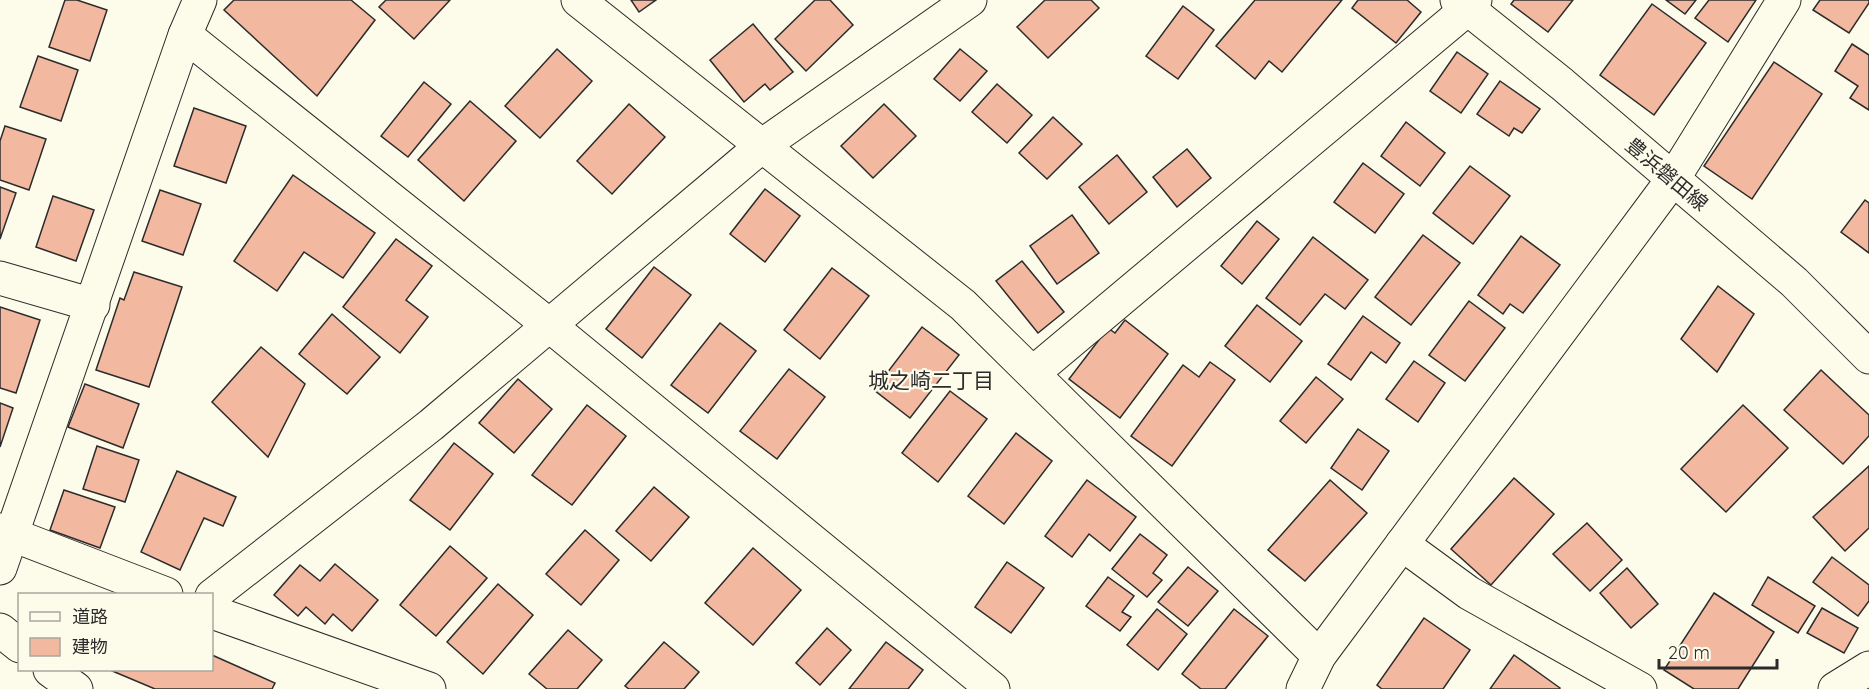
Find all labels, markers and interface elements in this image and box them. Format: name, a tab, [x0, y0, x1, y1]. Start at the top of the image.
street label: 豊浜磐田線	[1621, 132, 1713, 216]
district label: 城之崎二丁目	[868, 367, 994, 393]
legend	[18, 593, 213, 671]
text: 道路	[72, 605, 108, 628]
scale bar	[1659, 632, 1778, 670]
text: 建物	[72, 635, 108, 658]
text: 20 m	[1668, 641, 1710, 664]

